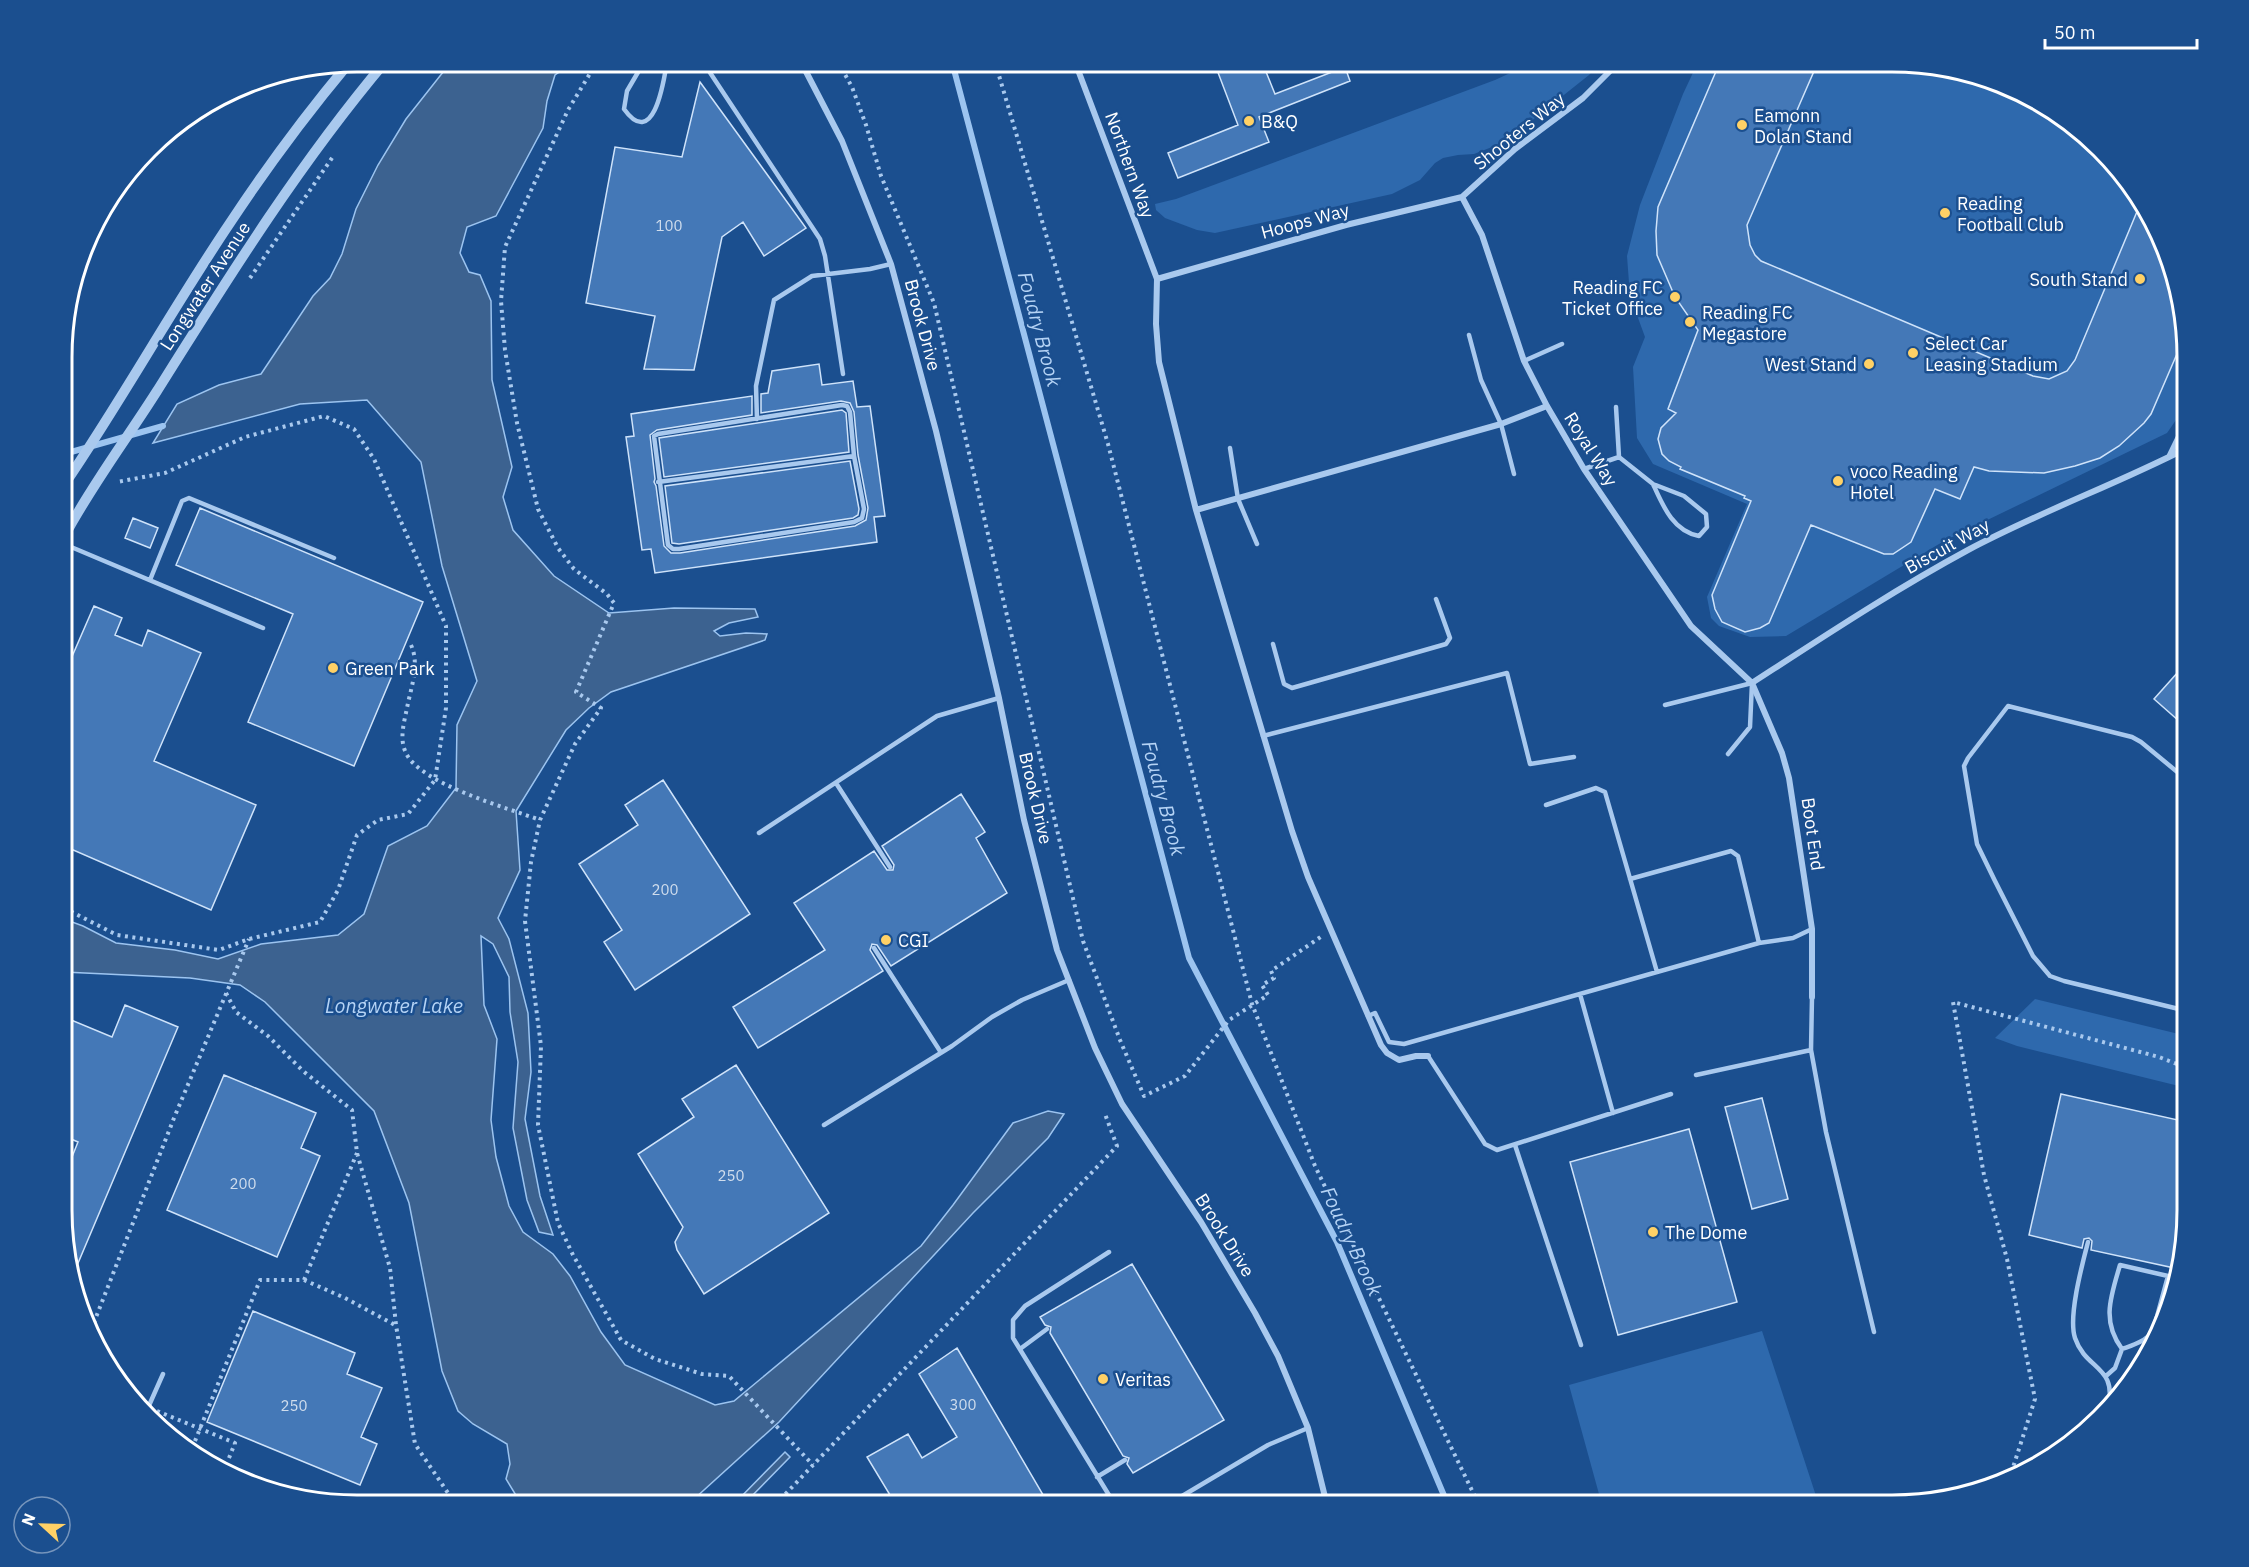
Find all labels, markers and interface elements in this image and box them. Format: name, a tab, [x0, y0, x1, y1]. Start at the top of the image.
scale bar	[2045, 12, 2196, 50]
text: 50 m	[2054, 21, 2096, 44]
street label: Shooters Way	[1469, 87, 1569, 175]
place label: Eamonn Dolan Stand	[1754, 104, 1852, 148]
street label: Northern Way	[1100, 109, 1160, 221]
place label: B&Q	[1261, 110, 1298, 133]
marker: B&Q	[1242, 114, 1256, 128]
marker: Eamonn Dolan Stand	[1735, 118, 1749, 132]
place label: Reading Football Club	[1957, 192, 2064, 236]
street label: Hoops Way	[1258, 198, 1352, 244]
marker: Reading Football Club	[1938, 206, 1952, 220]
house number: 100	[655, 216, 683, 235]
street label: Longwater Avenue	[155, 217, 255, 355]
water label: Foudry Brook	[1012, 268, 1068, 390]
place label: South Stand	[2029, 268, 2128, 291]
marker: South Stand	[2133, 272, 2147, 286]
place label: Reading FC Ticket Office	[1562, 276, 1663, 320]
street label: Brook Drive	[900, 277, 946, 373]
marker: Reading FC Ticket Office	[1668, 290, 1682, 304]
place label: Reading FC Megastore	[1702, 301, 1793, 345]
marker: Reading FC Megastore	[1683, 315, 1697, 329]
place label: Select Car Leasing Stadium	[1925, 332, 2058, 376]
marker: Select Car Leasing Stadium	[1906, 346, 1920, 360]
place label: West Stand	[1765, 353, 1857, 376]
marker: West Stand	[1862, 357, 1876, 371]
street label: Royal Way	[1559, 408, 1623, 490]
place label: voco Reading Hotel	[1850, 460, 1958, 504]
marker: voco Reading Hotel	[1831, 474, 1845, 488]
street label: Biscuit Way	[1900, 513, 1994, 579]
place label: Green Park	[345, 657, 435, 680]
marker: Green Park	[326, 661, 340, 675]
water label: Foudry Brook	[1136, 737, 1192, 859]
street label: Brook Drive	[1014, 750, 1058, 846]
street label: Boot End	[1796, 796, 1830, 872]
house number: 200	[651, 880, 679, 899]
place label: CGI	[898, 929, 929, 952]
marker: CGI	[879, 933, 893, 947]
water label: Longwater Lake	[325, 992, 463, 1019]
house number: 250	[717, 1166, 745, 1185]
house number: 200	[229, 1174, 257, 1193]
water label: Foudry Brook	[1315, 1182, 1389, 1301]
street label: Brook Drive	[1190, 1189, 1260, 1281]
place label: The Dome	[1665, 1221, 1748, 1244]
marker: The Dome	[1646, 1225, 1660, 1239]
place label: Veritas	[1115, 1368, 1171, 1391]
marker: Veritas	[1096, 1372, 1110, 1386]
house number: 300	[949, 1395, 977, 1414]
house number: 250	[280, 1396, 308, 1415]
north arrow	[12, 1495, 72, 1555]
text: N	[17, 1510, 40, 1529]

